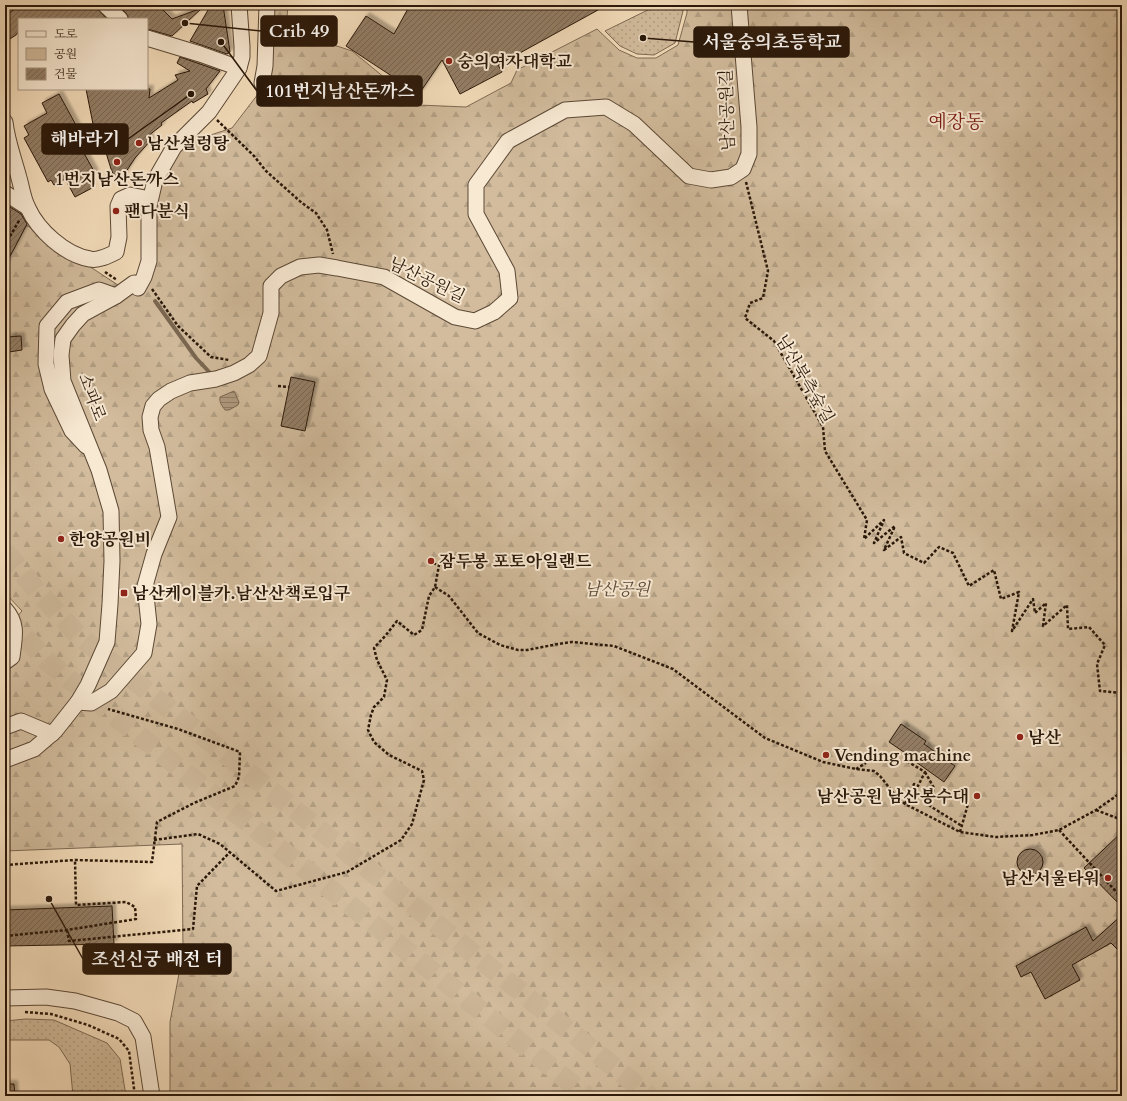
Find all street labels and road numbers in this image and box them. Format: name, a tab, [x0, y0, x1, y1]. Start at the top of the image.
street label: 남산공원길	[714, 69, 740, 151]
street label: 남산공원길	[385, 252, 469, 308]
street label: 남산북측숲길	[770, 331, 840, 427]
street label: 소파로	[73, 370, 111, 425]

